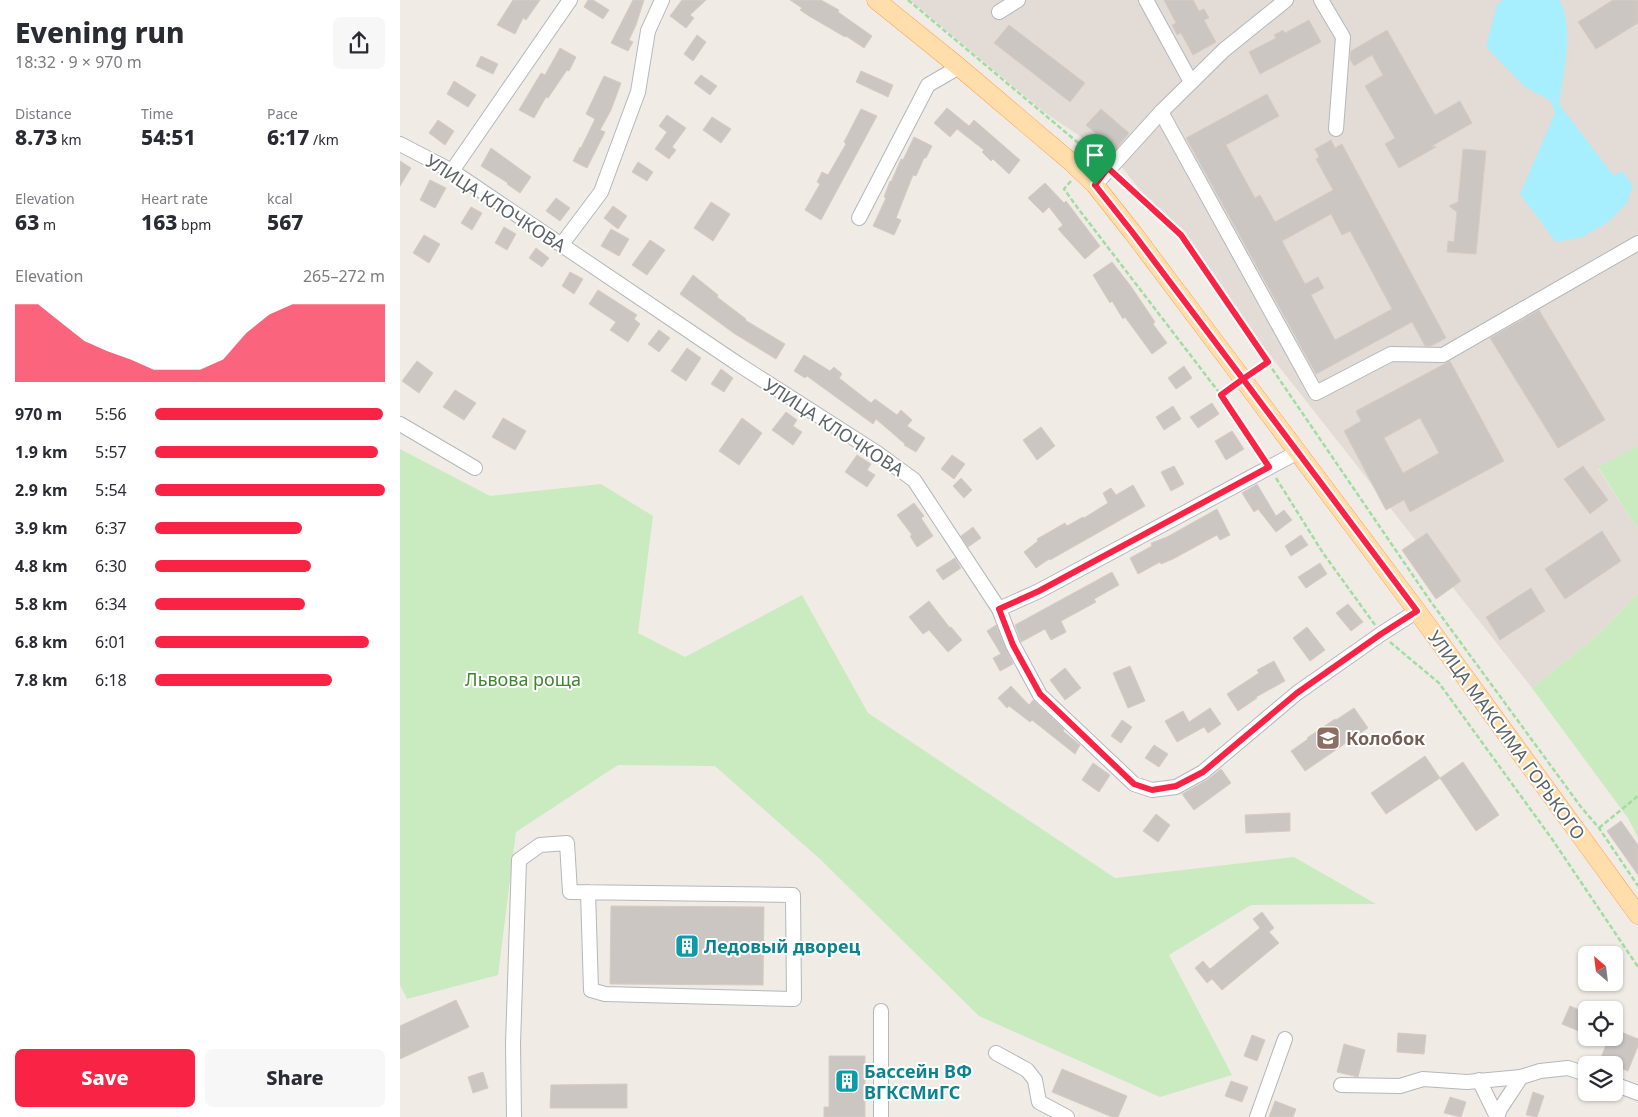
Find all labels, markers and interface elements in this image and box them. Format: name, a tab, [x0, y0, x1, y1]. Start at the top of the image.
text: Evening run	[15, 13, 184, 51]
button: share	[333, 17, 385, 69]
text: 18:32 · 9 × 970 m	[15, 51, 142, 73]
text: Distance	[15, 104, 72, 123]
text: Time	[141, 104, 173, 123]
text: Pace	[267, 104, 298, 123]
text: 8.73	[15, 123, 57, 151]
text: 54:51	[141, 123, 196, 151]
text: 6:17	[267, 123, 309, 151]
text: km	[57, 130, 82, 149]
text: /km	[309, 130, 339, 149]
pin	[1074, 134, 1116, 185]
icon: arrive	[1081, 141, 1109, 169]
street label: УЛИЦА КЛОЧКОВА	[421, 149, 571, 258]
text: Elevation	[15, 189, 75, 208]
text: Heart rate	[141, 189, 208, 208]
text: kcal	[267, 189, 293, 208]
text: 63	[15, 208, 39, 236]
text: 163	[141, 208, 177, 236]
text: 567	[267, 208, 303, 236]
text: m	[39, 215, 56, 234]
text: bpm	[177, 215, 211, 234]
text: Elevation	[15, 265, 83, 287]
text: 265–272 m	[303, 265, 385, 287]
street label: УЛИЦА КЛОЧКОВА	[759, 373, 909, 482]
text: 970 m	[15, 403, 62, 425]
text: 5:56	[95, 403, 127, 425]
text: 1.9 km	[15, 441, 67, 463]
text: 5:57	[95, 441, 127, 463]
text: 2.9 km	[15, 479, 67, 501]
text: 5:54	[95, 479, 127, 501]
text: 3.9 km	[15, 517, 67, 539]
text: 6:37	[95, 517, 127, 539]
text: 4.8 km	[15, 555, 67, 577]
text: 6:30	[95, 555, 127, 577]
text: 5.8 km	[15, 593, 67, 615]
text: 6:34	[95, 593, 127, 615]
street label: УЛИЦА МАКСИМА ГОРЬКОГО	[1423, 626, 1591, 844]
text: 6.8 km	[15, 631, 67, 653]
text: 6:01	[95, 631, 127, 653]
park label: Львова роща	[465, 667, 581, 691]
text: 7.8 km	[15, 669, 67, 691]
text: 6:18	[95, 669, 127, 691]
school or university icon: Колобок	[1315, 725, 1341, 751]
place label: Колобок	[1346, 726, 1425, 750]
building icon: Ледовый дворец	[674, 933, 700, 959]
place label: Ледовый дворец	[704, 934, 860, 958]
north arrow	[1578, 946, 1622, 991]
map controls	[1578, 946, 1623, 1101]
button: locate	[1578, 1001, 1623, 1046]
button: Save	[15, 1049, 195, 1107]
button: Share	[205, 1049, 385, 1107]
button: layers	[1578, 1056, 1623, 1101]
place label: Бассейн ВФ ВГКСМиГС	[864, 1059, 972, 1104]
building icon: Бассейн ВФ ВГКСМиГС	[834, 1068, 860, 1094]

